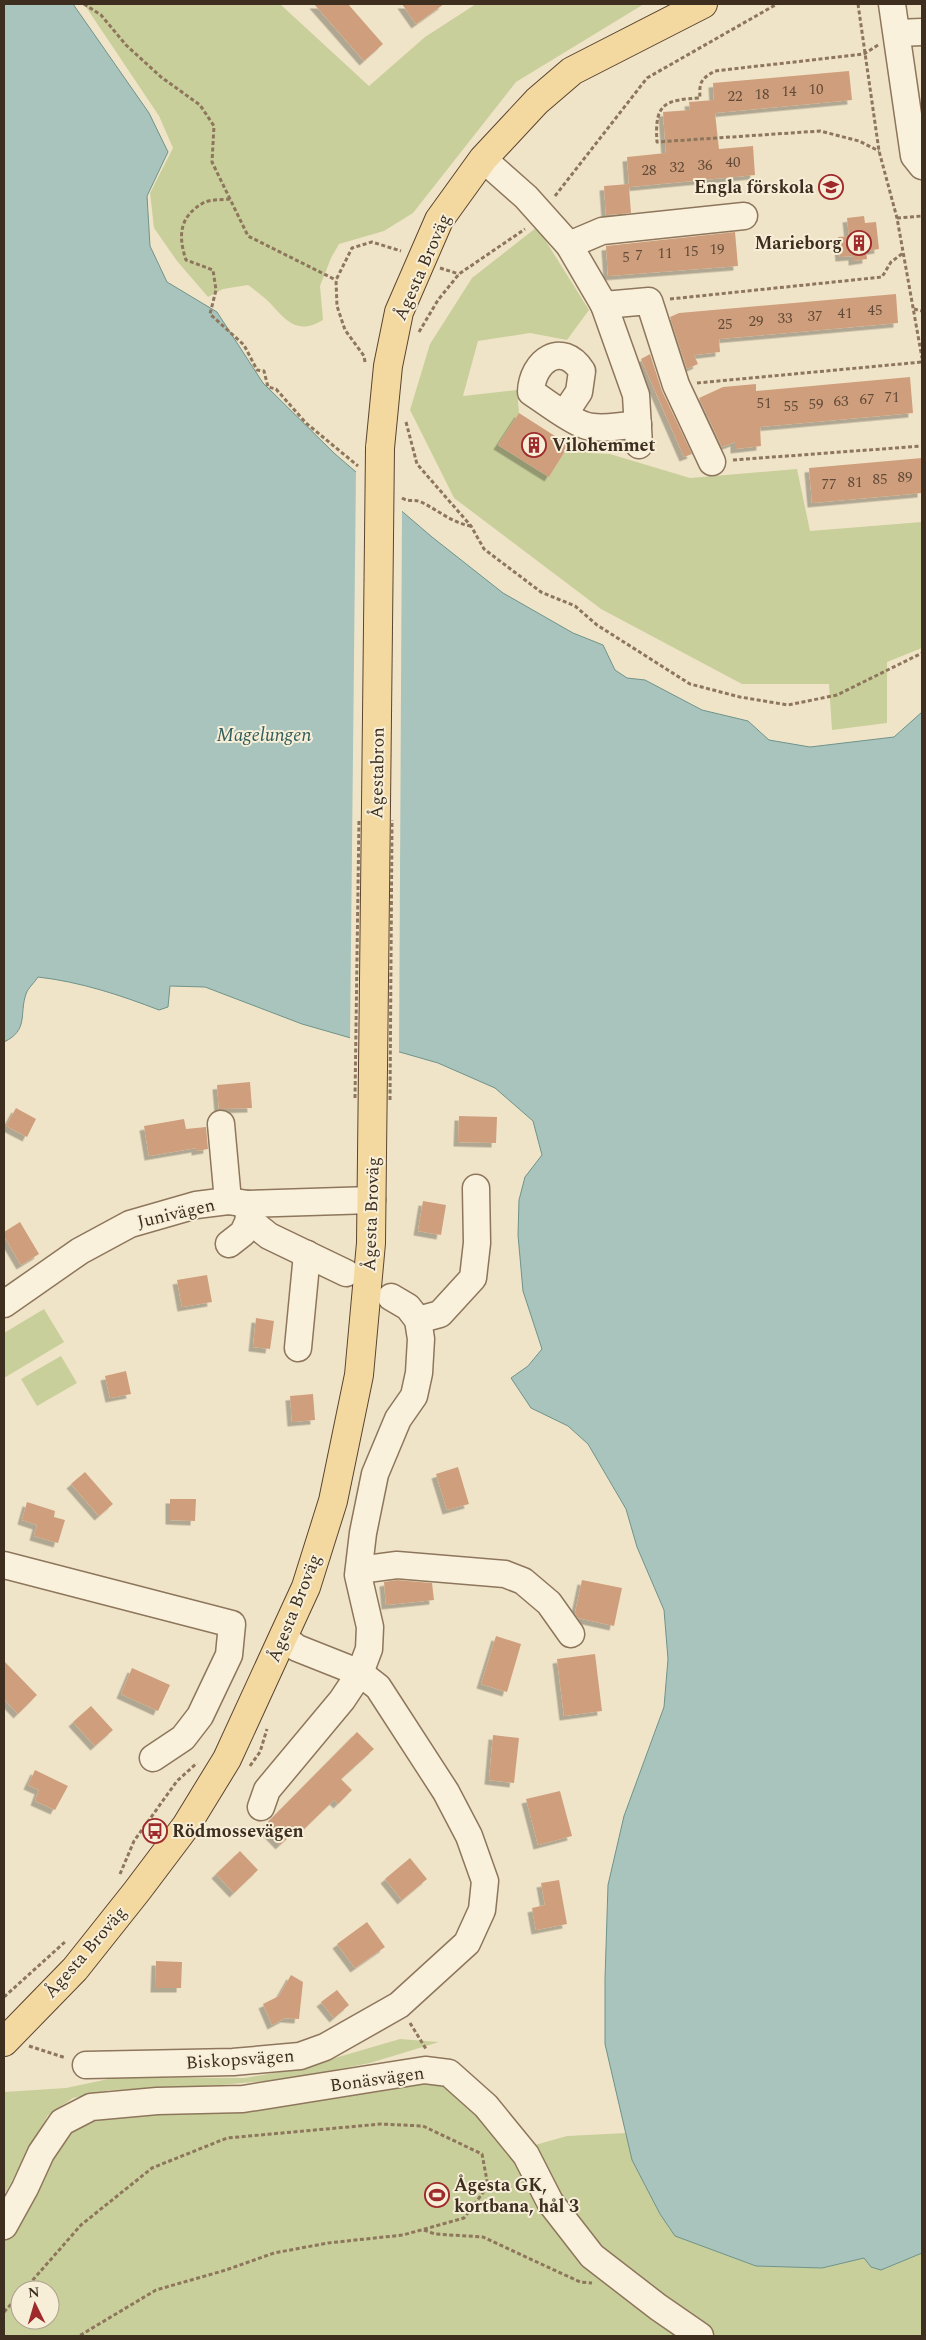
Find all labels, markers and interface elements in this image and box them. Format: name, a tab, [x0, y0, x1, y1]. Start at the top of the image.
house number: 10	[808, 78, 824, 101]
house number: 14	[781, 80, 797, 103]
house number: 18	[754, 83, 770, 106]
house number: 22	[727, 85, 743, 108]
house number: 40	[725, 151, 741, 174]
house number: 36	[697, 154, 713, 177]
house number: 32	[669, 156, 685, 179]
house number: 28	[641, 159, 657, 182]
place label: Engla förskola	[694, 174, 815, 201]
school or university icon: Engla förskola	[818, 174, 844, 200]
street label: Ågesta Broväg	[387, 209, 458, 325]
place label: Marieborg	[754, 230, 842, 257]
building icon: Marieborg	[846, 230, 872, 256]
house number: 19	[709, 238, 725, 261]
house number: 15	[683, 240, 699, 263]
house number: 11	[657, 242, 673, 265]
house number: 7	[635, 244, 643, 267]
house number: 5	[622, 246, 630, 269]
house number: 45	[867, 299, 883, 322]
house number: 41	[837, 302, 853, 325]
house number: 37	[807, 305, 823, 328]
house number: 33	[777, 307, 793, 330]
house number: 29	[748, 310, 764, 333]
house number: 25	[717, 313, 733, 336]
house number: 71	[884, 386, 900, 409]
house number: 67	[859, 388, 875, 411]
house number: 63	[833, 390, 849, 413]
house number: 51	[756, 392, 772, 415]
house number: 59	[808, 393, 824, 416]
house number: 55	[783, 395, 799, 418]
building icon: Vilohemmet	[521, 432, 547, 458]
place label: Vilohemmet	[552, 432, 656, 459]
house number: 89	[897, 466, 913, 489]
house number: 85	[872, 468, 888, 491]
house number: 81	[847, 471, 863, 494]
house number: 77	[821, 473, 837, 496]
water label: Magelungen	[217, 721, 311, 750]
street label: Ågestabron	[363, 727, 392, 819]
street label: Ågesta Broväg	[356, 1156, 387, 1272]
street label: Junivägen	[135, 1191, 218, 1236]
street label: Ågesta Broväg	[260, 1550, 328, 1666]
bus stop icon: Rödmossevägen	[142, 1818, 168, 1844]
place label: Rödmossevägen	[172, 1818, 304, 1845]
street label: Ågesta Broväg	[38, 1900, 133, 2004]
street label: Biskopsvägen	[185, 2042, 295, 2077]
street label: Bonäsvägen	[328, 2060, 426, 2099]
place label: Ågesta GK, kortbana, hål 3	[454, 2172, 579, 2220]
sports icon: Ågesta GK, kortbana, hål 3	[424, 2182, 450, 2208]
north arrow	[10, 2280, 60, 2330]
text: N	[27, 2282, 41, 2304]

